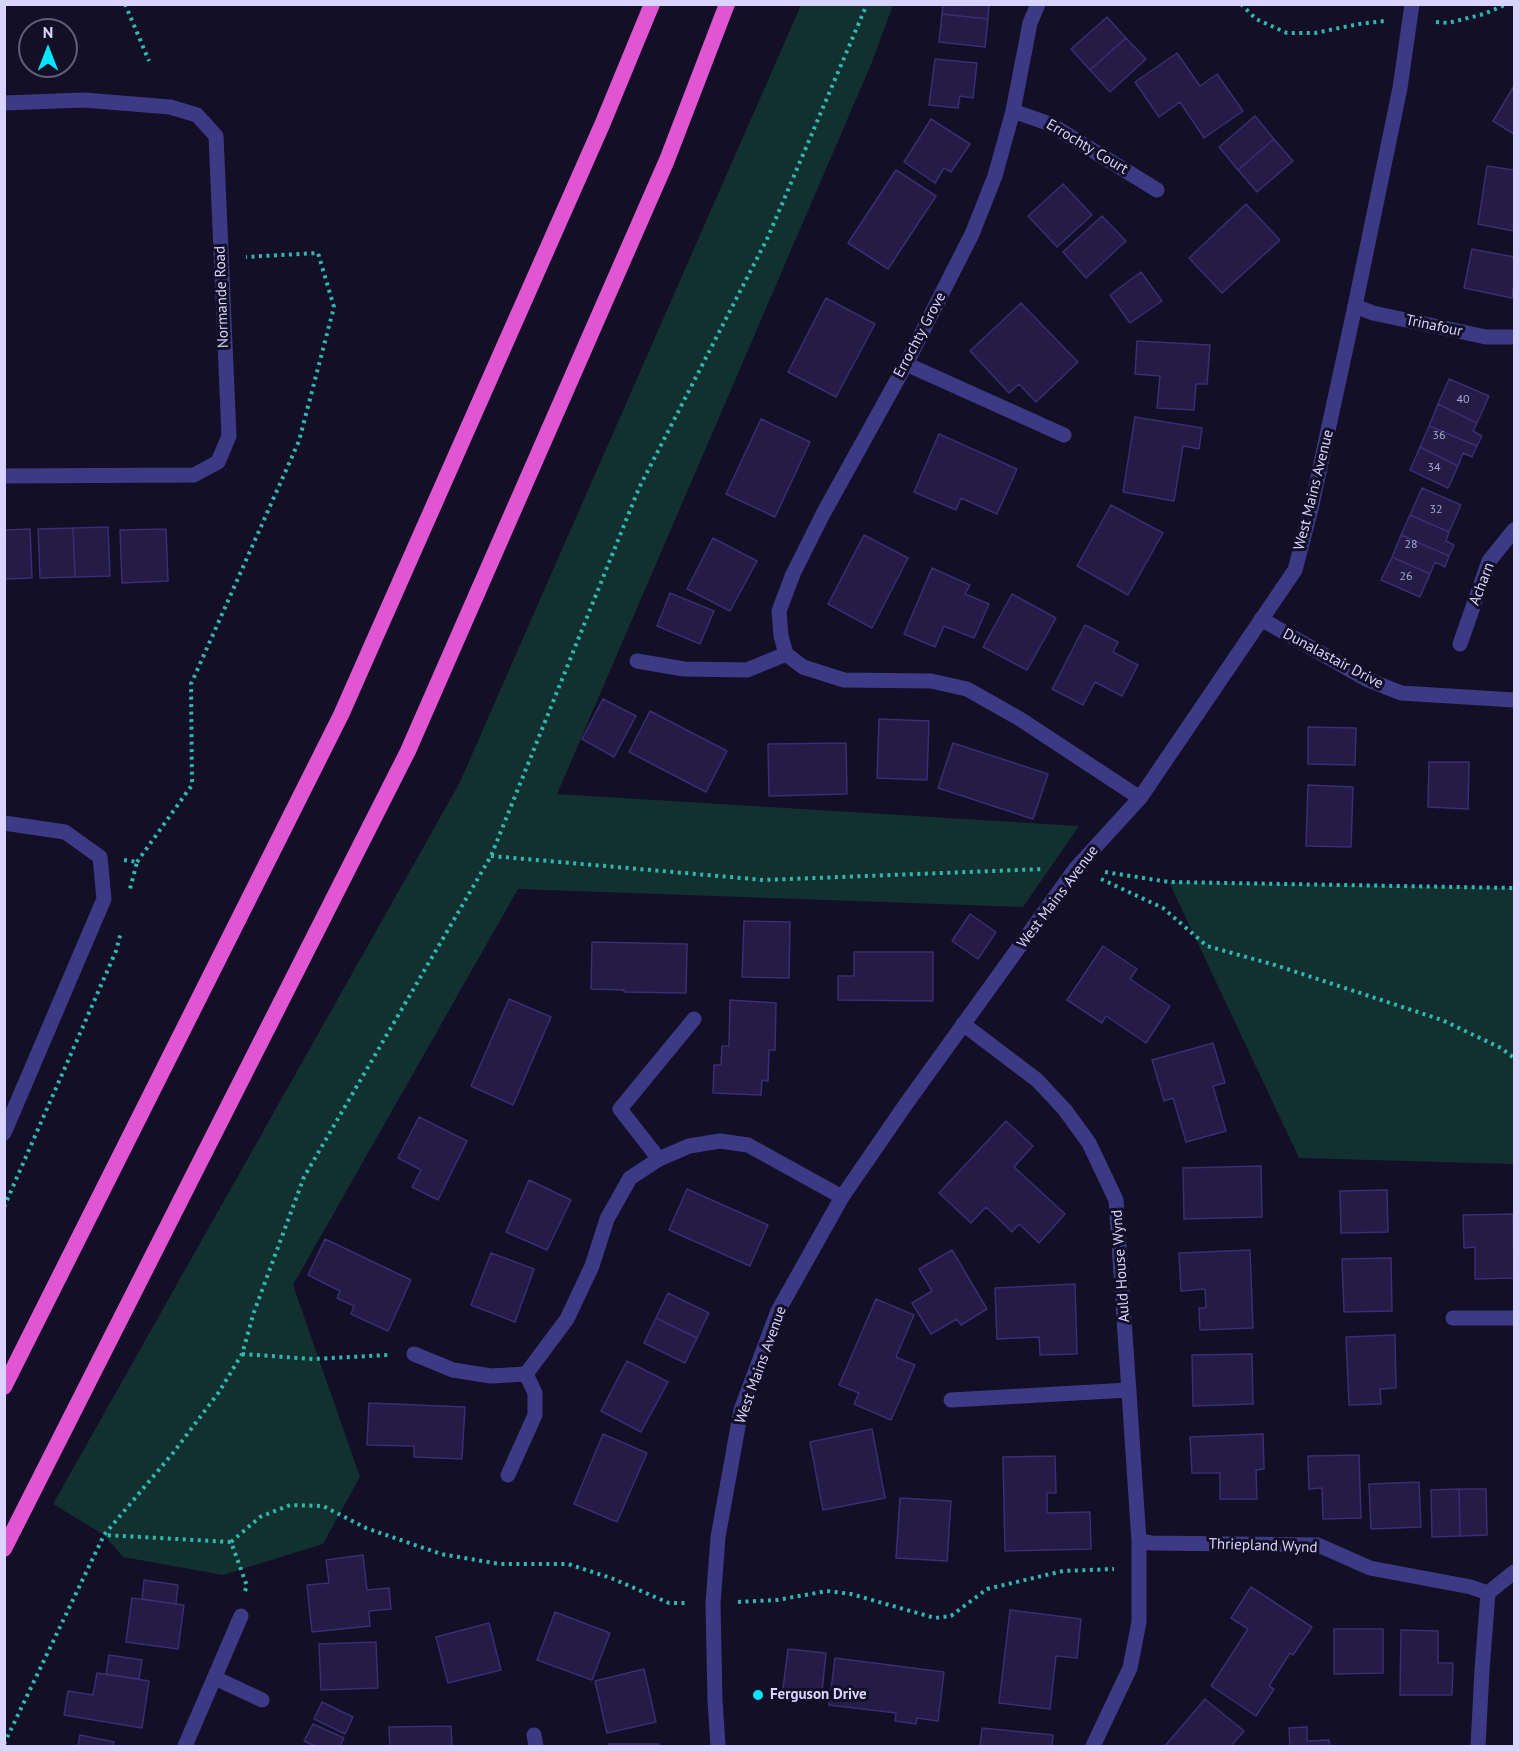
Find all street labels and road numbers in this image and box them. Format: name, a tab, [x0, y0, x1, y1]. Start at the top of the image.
street label: Errochty Court	[1043, 116, 1131, 178]
street label: Normande Road	[211, 245, 233, 349]
street label: Errochty Grove	[890, 289, 950, 381]
street label: Trinafour	[1404, 311, 1464, 341]
street label: West Mains Avenue	[1290, 428, 1338, 552]
street label: Acharn	[1466, 560, 1498, 608]
street label: Dunalastair Drive	[1280, 625, 1386, 693]
street label: West Mains Avenue	[1014, 842, 1102, 952]
street label: Auld House Wynd	[1108, 1209, 1134, 1323]
street label: West Mains Avenue	[731, 1304, 791, 1426]
street label: Thriepland Wynd	[1208, 1535, 1318, 1557]

